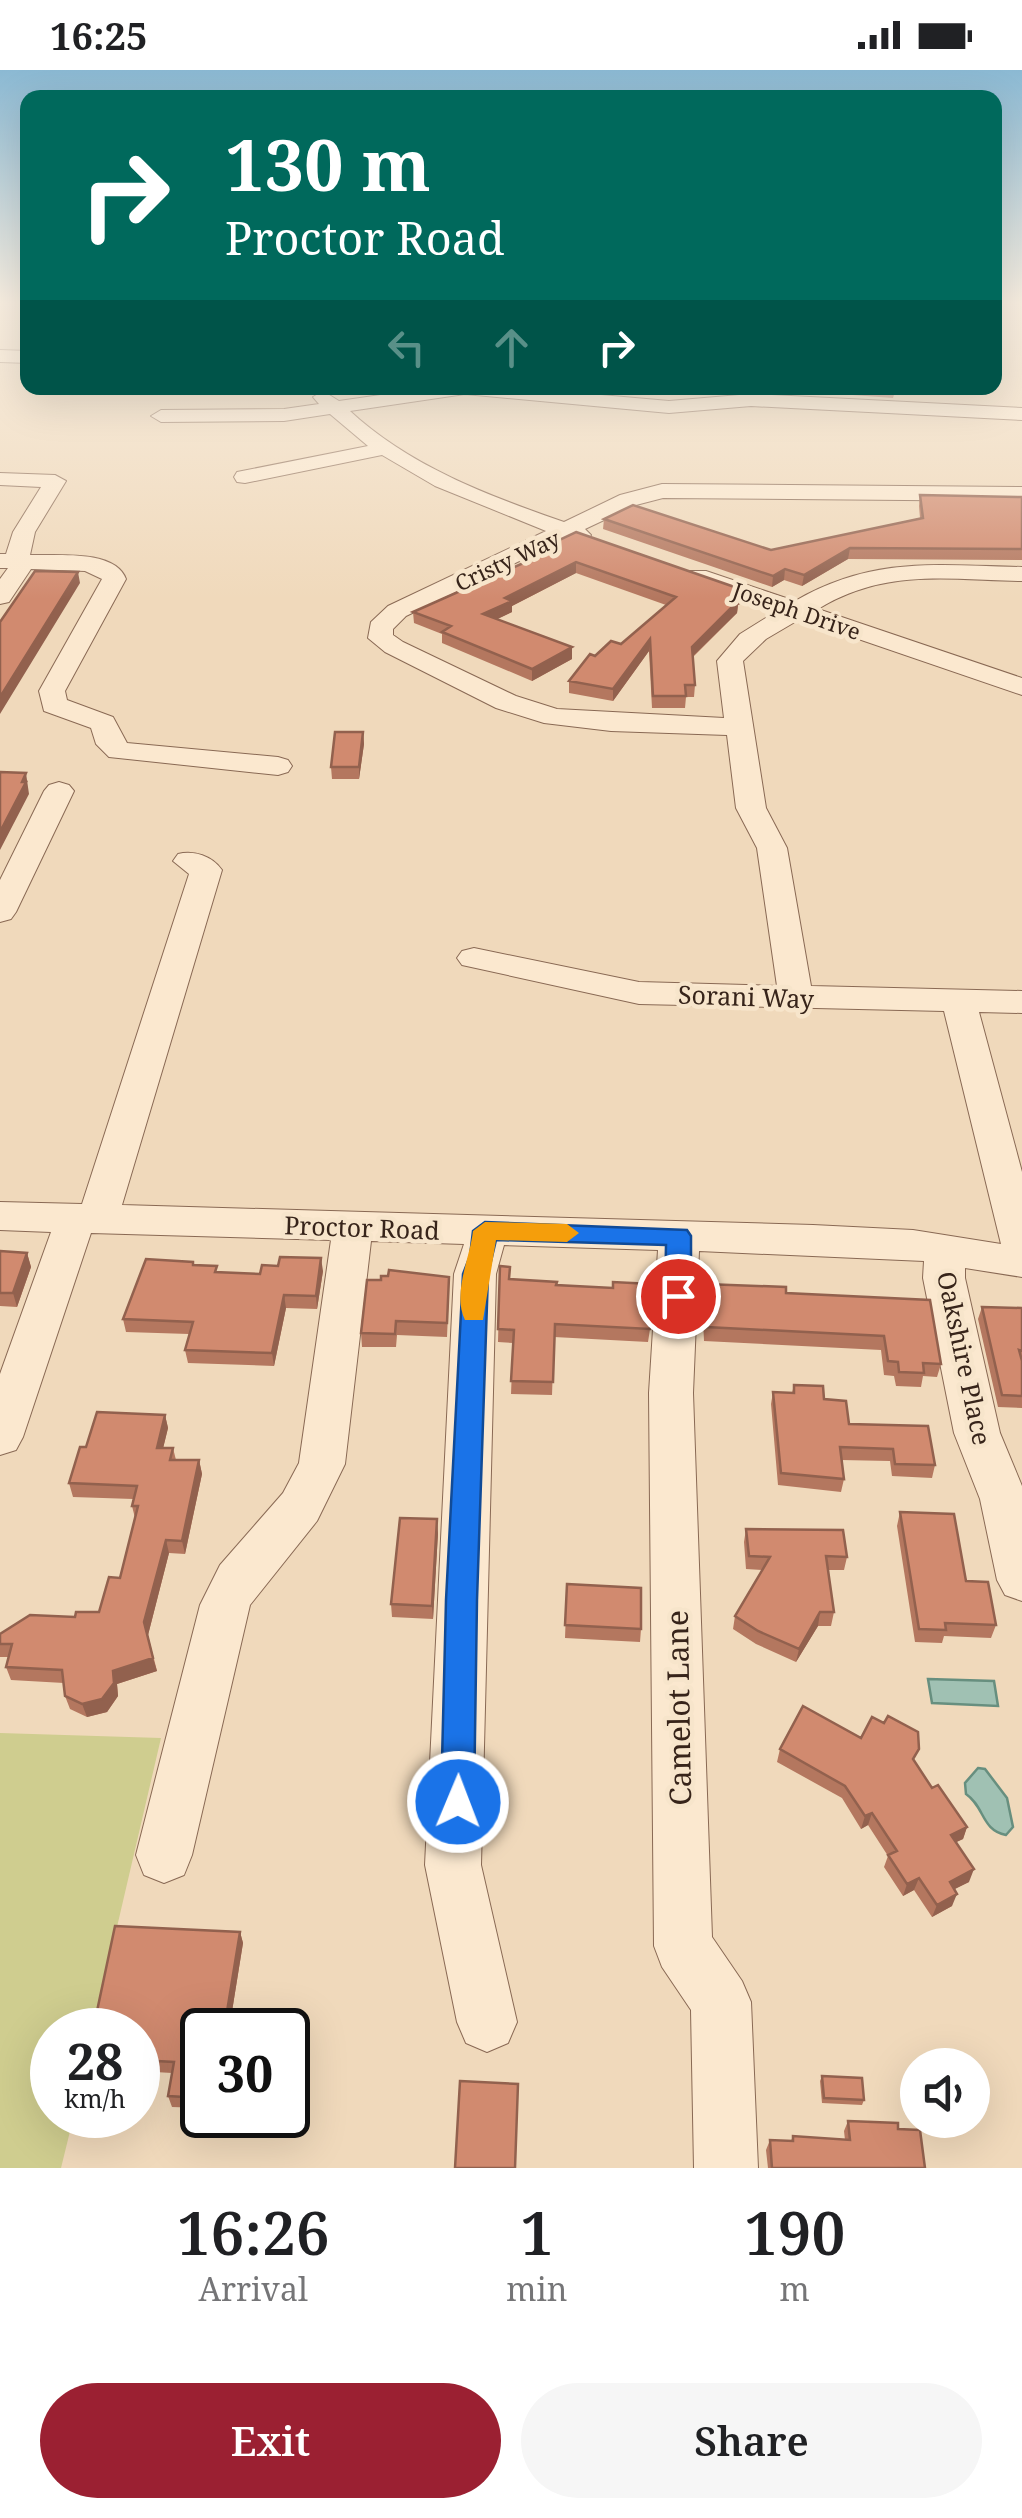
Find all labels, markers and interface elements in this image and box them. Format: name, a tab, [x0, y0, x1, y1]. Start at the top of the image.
text: 16:25	[50, 9, 147, 61]
text: 130 m	[225, 116, 431, 212]
icon: right	[60, 130, 190, 260]
text: Proctor Road	[225, 207, 505, 268]
icon: left	[379, 320, 434, 375]
icon: ahead	[484, 320, 539, 375]
icon: right	[589, 320, 644, 375]
street label: Cristy Way	[450, 522, 565, 597]
street label: Joseph Drive	[728, 574, 865, 646]
street label: Sorani Way	[677, 977, 815, 1015]
street label: Proctor Road	[284, 1207, 440, 1247]
pin	[636, 1254, 721, 1339]
street label: Oakshire Place	[930, 1268, 1000, 1448]
icon: arrive	[651, 1269, 706, 1324]
street label: Camelot Lane	[656, 1610, 700, 1806]
position arrow	[406, 1750, 510, 1854]
speed limit sign: 30	[180, 2008, 310, 2138]
text: 28	[67, 2027, 123, 2095]
map controls	[900, 2048, 990, 2138]
button: sound	[900, 2048, 990, 2138]
text: km/h	[64, 2081, 126, 2115]
text: 16:26	[177, 2191, 330, 2273]
text: 1	[520, 2191, 554, 2273]
text: 190	[744, 2191, 845, 2273]
text: Arrival	[198, 2267, 308, 2310]
text: min	[506, 2267, 567, 2310]
text: m	[780, 2267, 810, 2310]
button: Exit	[40, 2383, 501, 2498]
button: Share	[521, 2383, 982, 2498]

